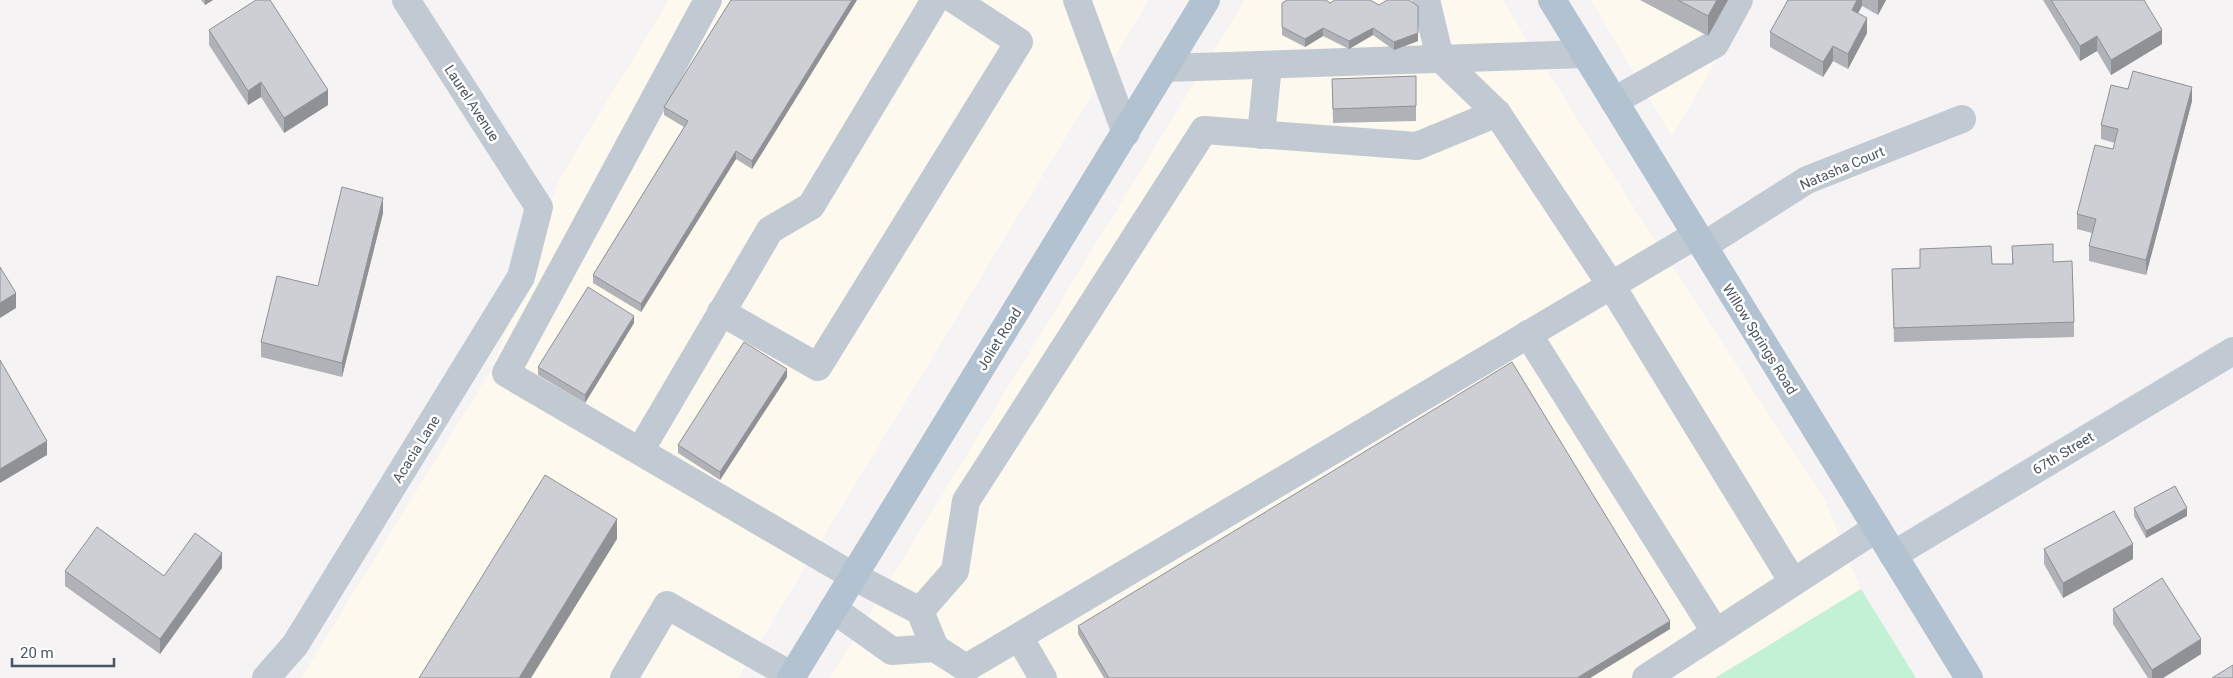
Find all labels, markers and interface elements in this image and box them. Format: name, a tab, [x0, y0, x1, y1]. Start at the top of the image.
street label: Laurel Avenue	[441, 62, 503, 144]
street label: Natasha Court	[1797, 143, 1887, 193]
street label: Willow Springs Road	[1719, 281, 1801, 397]
street label: Joliet Road	[974, 305, 1024, 373]
street label: Acacia Lane	[389, 412, 443, 486]
street label: 67th Street	[2030, 428, 2097, 477]
scale bar	[12, 636, 115, 668]
text: 20 m	[20, 644, 54, 662]

